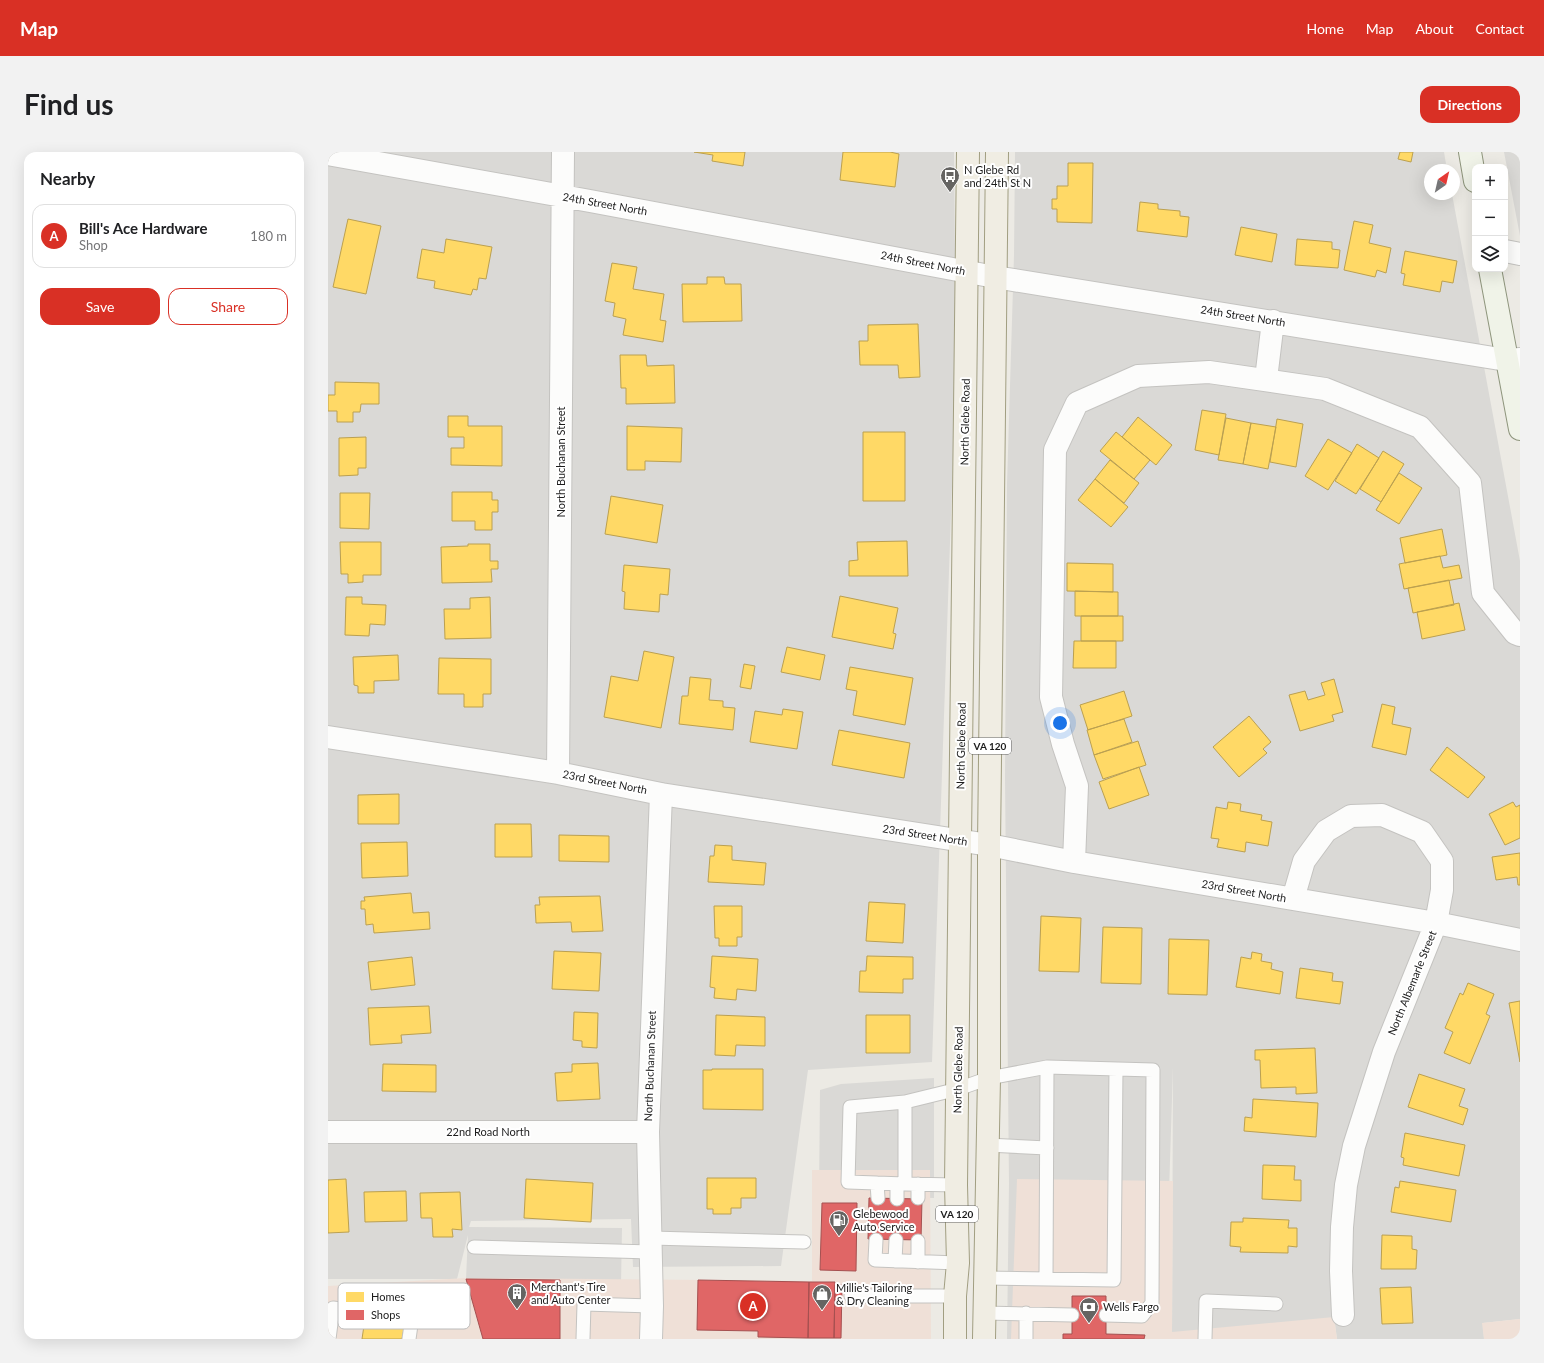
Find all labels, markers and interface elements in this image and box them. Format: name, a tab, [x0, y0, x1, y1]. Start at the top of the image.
text: Map	[20, 17, 58, 40]
text: Home	[1306, 20, 1344, 37]
text: Map	[1366, 20, 1393, 37]
text: About	[1415, 20, 1453, 37]
text: Contact	[1475, 20, 1524, 37]
button: Directions	[1420, 86, 1520, 123]
text: Find us	[24, 87, 114, 121]
place label: N Glebe Rd and 24th St N	[964, 163, 1031, 189]
north arrow	[1424, 164, 1460, 200]
map controls	[1472, 164, 1508, 272]
button: +	[1472, 164, 1508, 200]
bus stop icon: N Glebe Rd and 24th St N	[939, 165, 961, 193]
text: Nearby	[40, 168, 95, 189]
street label: 24th Street North	[562, 190, 649, 217]
button: −	[1472, 200, 1508, 236]
text: Bill's Ace Hardware	[79, 219, 208, 237]
text: A	[49, 228, 59, 244]
text: 180 m	[250, 228, 287, 244]
button: layers	[1472, 236, 1508, 272]
text: Shop	[79, 237, 108, 253]
street label: 24th Street North	[880, 248, 967, 277]
button: Save	[40, 288, 160, 325]
button: Share	[168, 288, 288, 325]
street label: 24th Street North	[1200, 302, 1287, 329]
street label: North Glebe Road	[957, 378, 972, 466]
street label: North Buchanan Street	[554, 407, 567, 517]
street label: North Glebe Road	[953, 702, 968, 790]
your location	[1050, 713, 1070, 733]
road number: VA 120	[969, 738, 1011, 754]
street label: 23rd Street North	[562, 767, 648, 796]
street label: 23rd Street North	[882, 821, 968, 848]
street label: 23rd Street North	[1201, 877, 1287, 904]
street label: North Albemarle Street	[1385, 929, 1439, 1037]
street label: North Buchanan Street	[641, 1010, 658, 1122]
street label: North Glebe Road	[950, 1026, 965, 1114]
street label: 22nd Road North	[446, 1125, 530, 1138]
road number: VA 120	[936, 1206, 978, 1222]
place label: Glebewood Auto Service	[853, 1207, 915, 1233]
fuel station icon: Glebewood Auto Service	[828, 1209, 850, 1237]
place label: Merchant's Tire and Auto Center	[531, 1280, 610, 1306]
place label: Millie's Tailoring & Dry Cleaning	[836, 1281, 913, 1307]
building icon: Merchant's Tire and Auto Center	[506, 1282, 528, 1310]
legend	[338, 1283, 470, 1329]
shop icon: Millie's Tailoring & Dry Cleaning	[811, 1283, 833, 1311]
text: Homes	[371, 1290, 405, 1303]
pin: A	[740, 1291, 766, 1321]
bank icon: Wells Fargo	[1078, 1296, 1100, 1324]
place label: Wells Fargo	[1103, 1300, 1159, 1313]
text: Shops	[371, 1308, 400, 1321]

